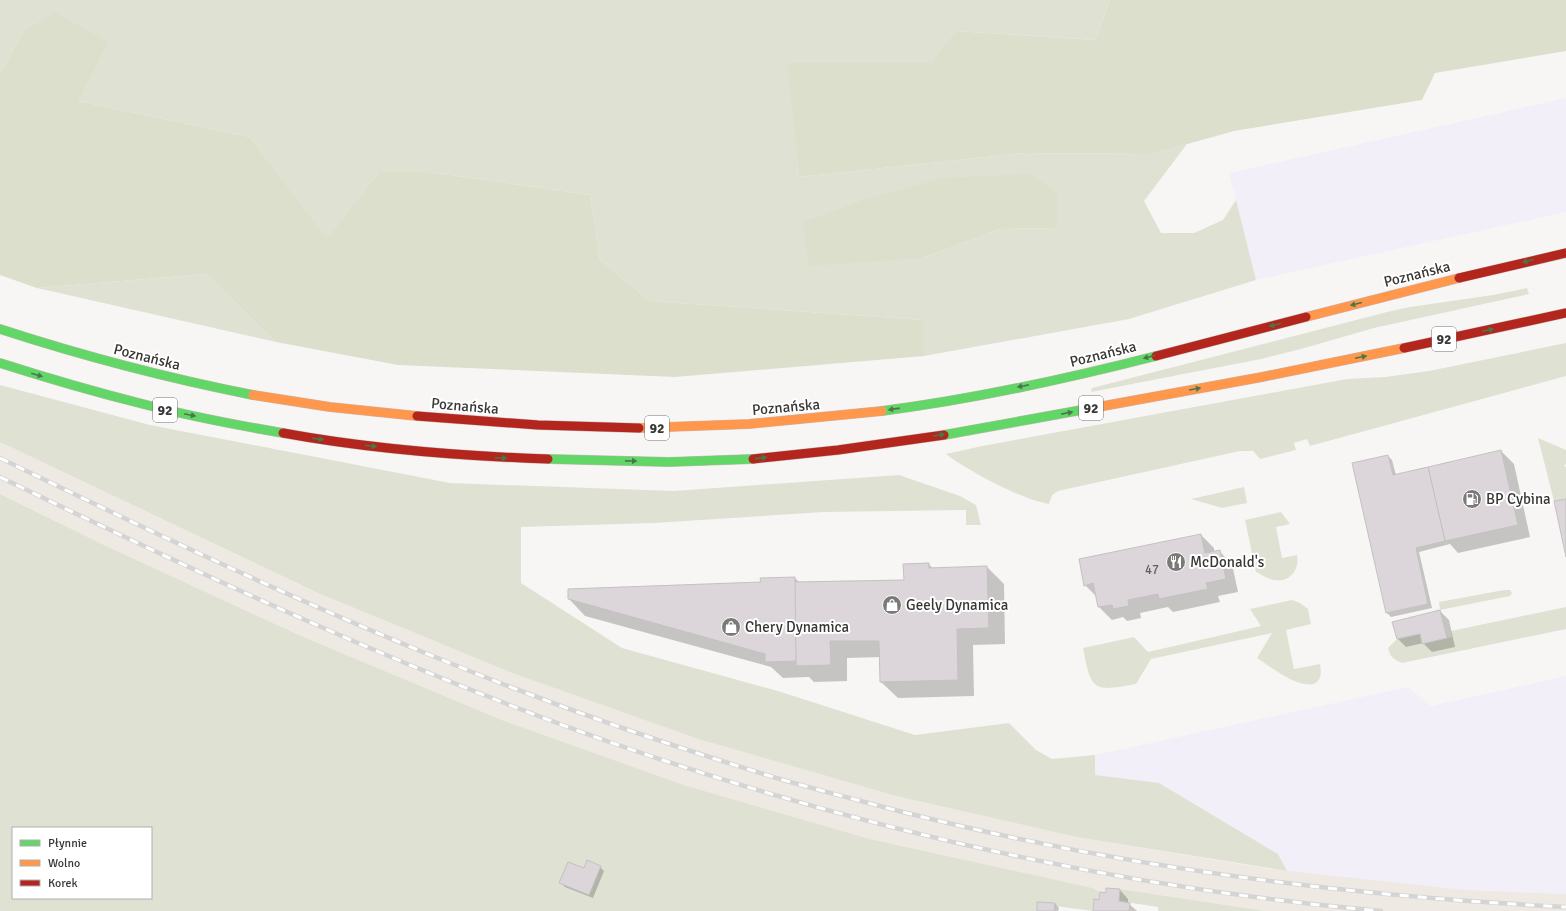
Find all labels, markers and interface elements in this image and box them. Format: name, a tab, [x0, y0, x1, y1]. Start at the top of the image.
street label: Poznańska	[1382, 257, 1452, 291]
one-way arrow	[1522, 258, 1534, 264]
one-way arrow	[1349, 301, 1361, 307]
one-way arrow	[1269, 322, 1281, 328]
one-way arrow	[1482, 326, 1494, 332]
road number: 92	[1432, 327, 1456, 351]
street label: Poznańska	[1068, 337, 1138, 371]
street label: Poznańska	[112, 340, 182, 374]
one-way arrow	[1355, 353, 1367, 359]
one-way arrow	[1143, 354, 1155, 360]
one-way arrow	[32, 372, 44, 378]
one-way arrow	[1016, 384, 1029, 390]
one-way arrow	[1189, 386, 1201, 392]
street label: Poznańska	[430, 394, 500, 418]
street label: Poznańska	[751, 395, 821, 419]
road number: 92	[1079, 396, 1103, 420]
road number: 92	[153, 398, 177, 422]
one-way arrow	[888, 406, 901, 412]
one-way arrow	[1061, 410, 1073, 416]
one-way arrow	[184, 413, 196, 419]
road number: 92	[645, 416, 669, 440]
one-way arrow	[933, 432, 945, 438]
one-way arrow	[312, 436, 324, 442]
one-way arrow	[365, 443, 378, 449]
one-way arrow	[495, 454, 507, 461]
one-way arrow	[755, 454, 767, 461]
one-way arrow	[625, 458, 638, 464]
fuel station icon: BP Cybina	[1461, 488, 1483, 510]
place label: BP Cybina	[1486, 490, 1551, 508]
restaurant icon: McDonald's	[1165, 551, 1187, 573]
place label: McDonald's	[1190, 553, 1265, 571]
house number: 47	[1145, 562, 1159, 578]
shop icon: Geely Dynamica	[881, 594, 903, 616]
place label: Geely Dynamica	[906, 596, 1008, 614]
shop icon: Chery Dynamica	[720, 616, 742, 638]
place label: Chery Dynamica	[745, 618, 849, 636]
legend	[12, 827, 152, 899]
text: Płynnie	[48, 836, 87, 851]
text: Wolno	[48, 856, 80, 871]
text: Korek	[48, 876, 77, 891]

